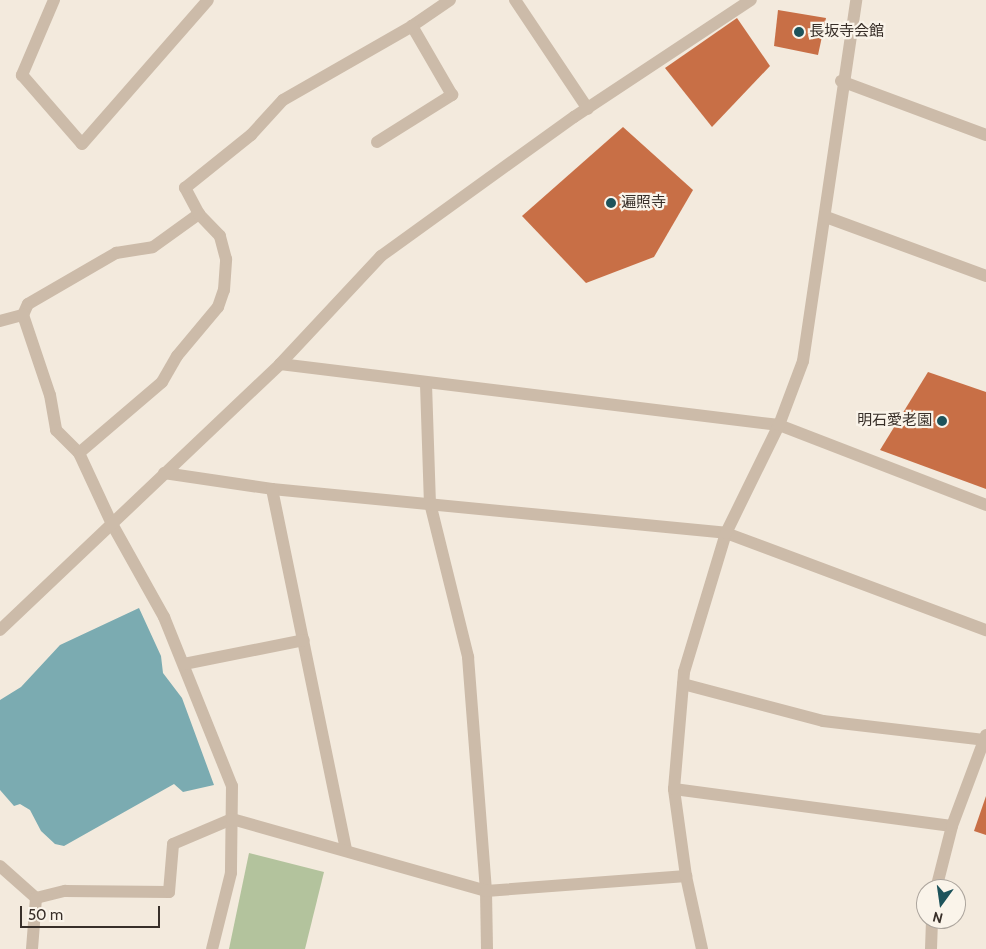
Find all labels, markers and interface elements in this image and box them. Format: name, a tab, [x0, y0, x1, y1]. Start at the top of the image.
place label: 長坂寺会館	[809, 23, 884, 41]
marker: 長坂寺会館	[793, 26, 805, 38]
place label: 遍照寺	[621, 194, 666, 212]
marker: 遍照寺	[605, 197, 617, 209]
place label: 明石愛老園	[857, 412, 932, 430]
marker: 明石愛老園	[936, 415, 948, 427]
north arrow	[916, 879, 966, 929]
scale bar	[22, 896, 162, 928]
text: 50 m	[28, 906, 63, 924]
text: N	[931, 908, 945, 928]

